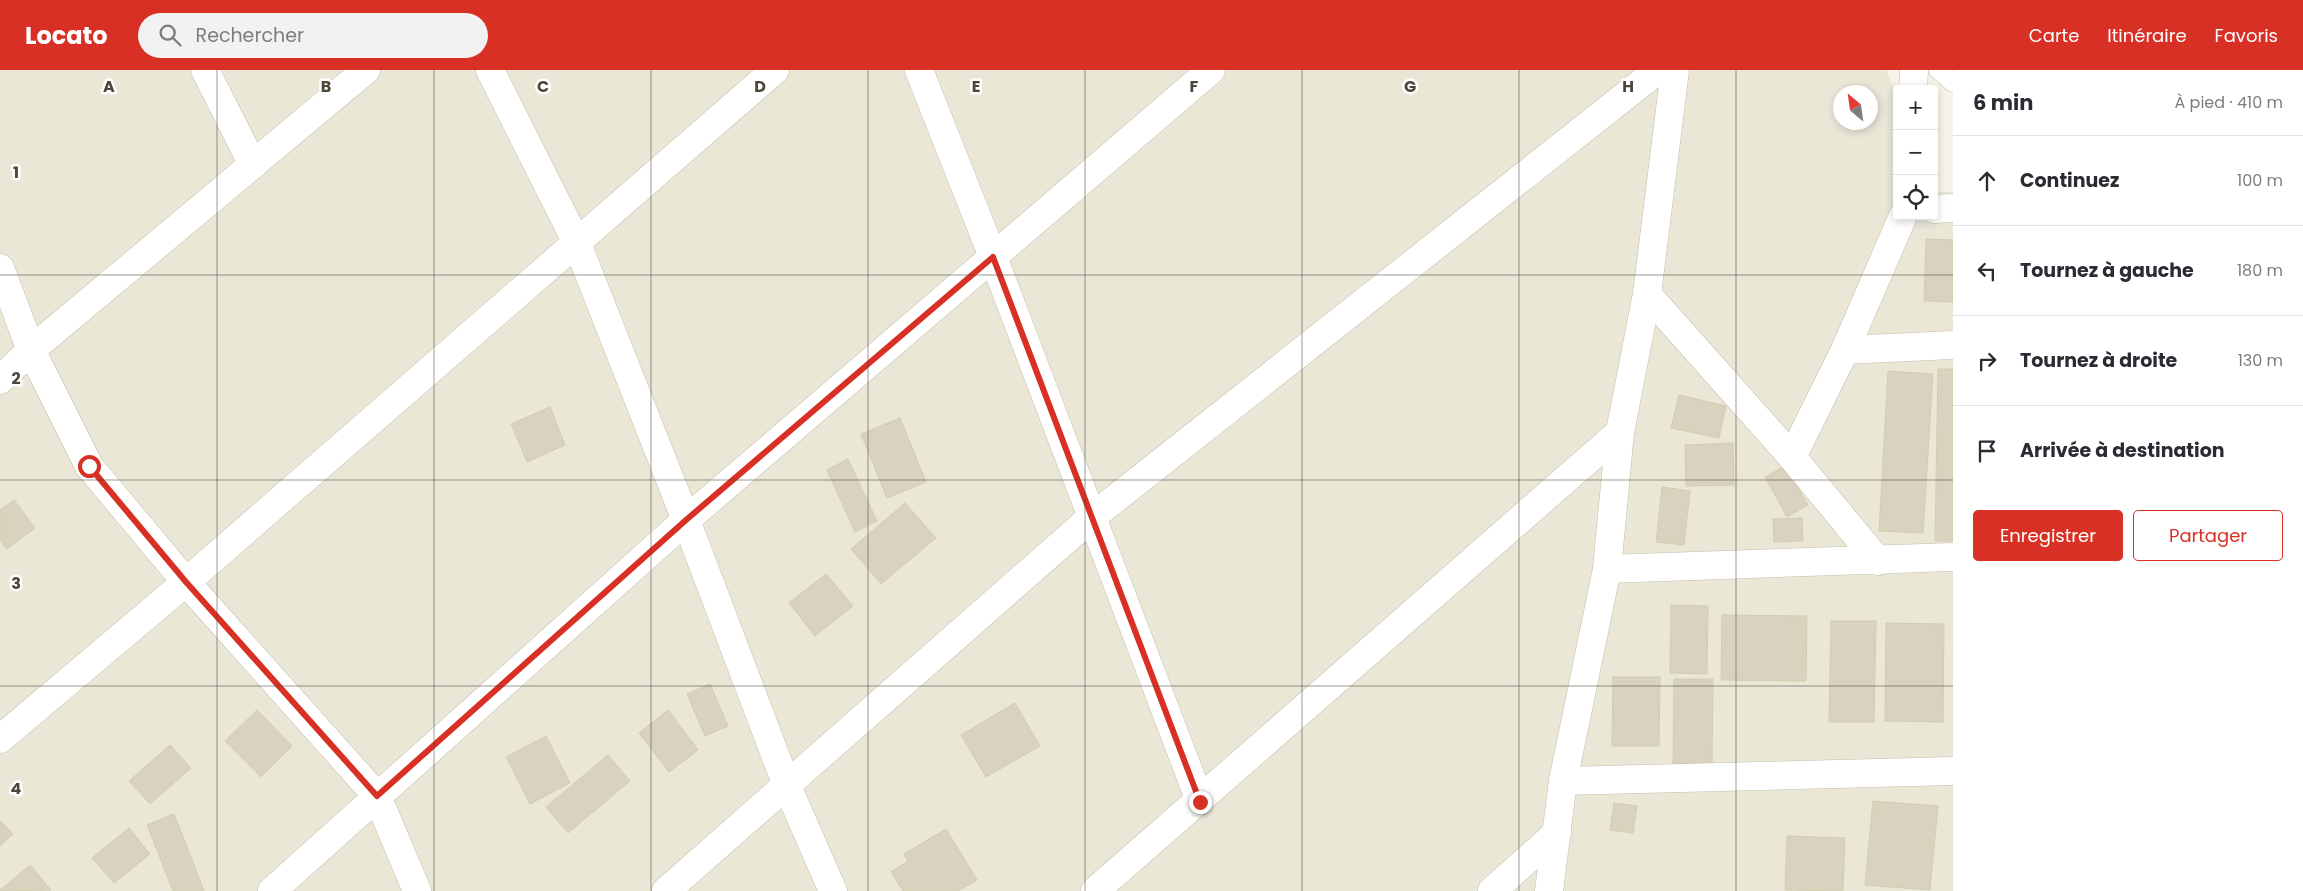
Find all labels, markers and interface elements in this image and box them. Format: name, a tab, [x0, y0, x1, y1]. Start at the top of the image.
search box	[138, 13, 488, 58]
text: Locato	[25, 19, 108, 52]
icon: search	[156, 21, 184, 49]
text: Rechercher	[196, 22, 304, 49]
text: Carte	[2029, 23, 2079, 48]
text: Itinéraire	[2107, 23, 2187, 48]
text: Favoris	[2215, 23, 2278, 48]
text: A	[103, 75, 115, 98]
text: B	[321, 75, 331, 98]
text: C	[537, 75, 549, 98]
text: D	[754, 75, 766, 98]
text: E	[972, 75, 980, 98]
text: F	[1190, 75, 1199, 98]
text: G	[1404, 75, 1416, 98]
text: H	[1622, 75, 1634, 98]
north arrow	[1833, 85, 1878, 130]
map controls	[1893, 85, 1938, 220]
button: +	[1893, 85, 1938, 130]
text: 6 min	[1973, 88, 2033, 117]
text: À pied · 410 m	[2175, 91, 2283, 114]
button: −	[1893, 130, 1938, 175]
text: 1	[13, 161, 19, 184]
icon: ahead	[1973, 167, 2001, 195]
text: Continuez	[2020, 167, 2119, 194]
text: 100 m	[2237, 169, 2283, 192]
button: locate	[1893, 175, 1938, 220]
icon: left	[1973, 257, 2001, 285]
text: Tournez à gauche	[2020, 257, 2194, 284]
text: 180 m	[2237, 259, 2283, 282]
icon: right	[1973, 347, 2001, 375]
text: Tournez à droite	[2020, 347, 2177, 374]
text: 130 m	[2238, 349, 2283, 372]
text: 2	[11, 367, 21, 390]
icon: arrive	[1973, 437, 2001, 465]
text: Arrivée à destination	[2020, 437, 2225, 464]
route start	[78, 455, 101, 478]
button: Enregistrer	[1973, 510, 2123, 561]
button: Partager	[2133, 510, 2283, 561]
text: 3	[11, 572, 21, 595]
text: 4	[11, 777, 22, 800]
route end	[1189, 791, 1212, 814]

